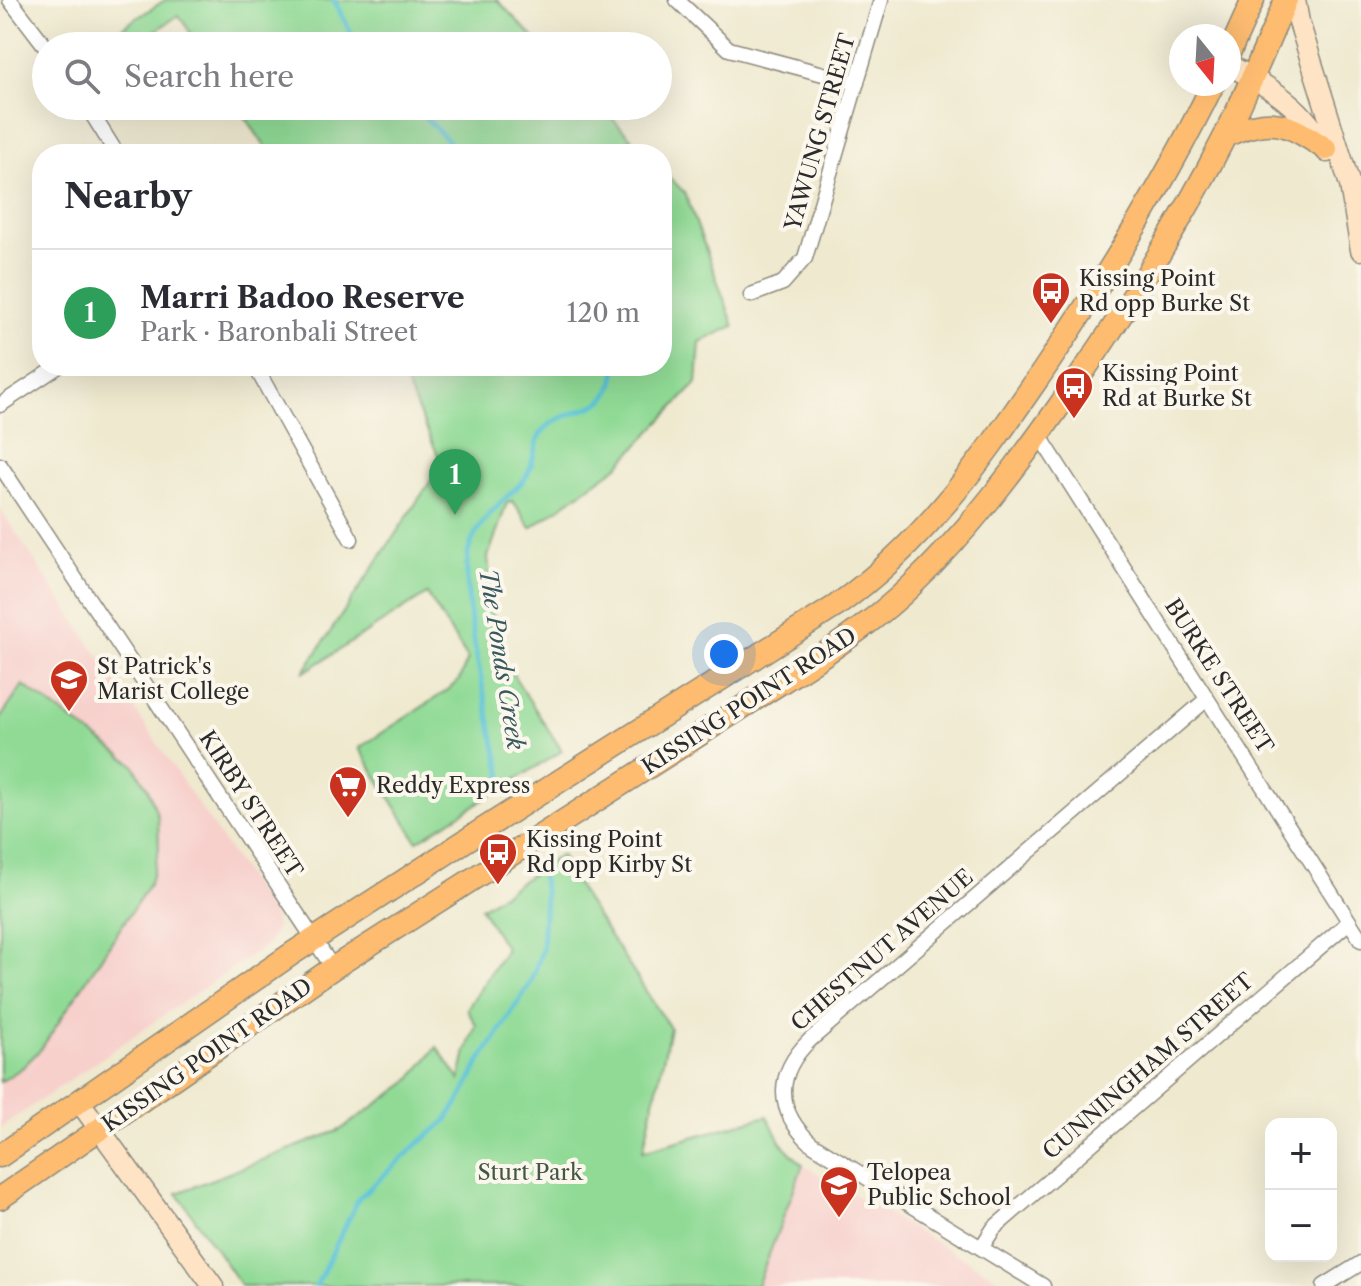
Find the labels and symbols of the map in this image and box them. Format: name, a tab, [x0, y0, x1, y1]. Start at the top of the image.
north arrow	[1169, 24, 1241, 96]
street label: YAWUNG STREET	[779, 30, 861, 235]
place label: Kissing Point Rd opp Burke St	[1079, 265, 1250, 317]
bus stop icon: Kissing Point Rd opp Burke St	[1030, 270, 1072, 325]
place label: Kissing Point Rd at Burke St	[1102, 360, 1252, 412]
bus stop icon: Kissing Point Rd at Burke St	[1053, 365, 1095, 420]
pin: 1	[429, 449, 481, 515]
water label: The Ponds Creek	[473, 566, 531, 752]
street label: BURKE STREET	[1159, 594, 1279, 759]
street label: KISSING POINT ROAD	[637, 622, 861, 780]
your location	[704, 634, 744, 674]
place label: St Patrick's Marist College	[97, 653, 249, 705]
school or university icon: St Patrick's Marist College	[48, 658, 90, 713]
street label: KIRBY STREET	[194, 726, 309, 883]
supermarket icon: Reddy Express	[327, 764, 369, 819]
place label: Reddy Express	[376, 772, 530, 799]
place label: Kissing Point Rd opp Kirby St	[526, 826, 692, 878]
bus stop icon: Kissing Point Rd opp Kirby St	[477, 831, 519, 886]
street label: CHESTNUT AVENUE	[785, 864, 979, 1036]
street label: CUNNINGHAM STREET	[1037, 967, 1259, 1165]
street label: KISSING POINT ROAD	[97, 972, 317, 1138]
park label: Sturt Park	[477, 1159, 584, 1186]
place label: Telopea Public School	[867, 1159, 1011, 1211]
school or university icon: Telopea Public School	[818, 1164, 860, 1219]

